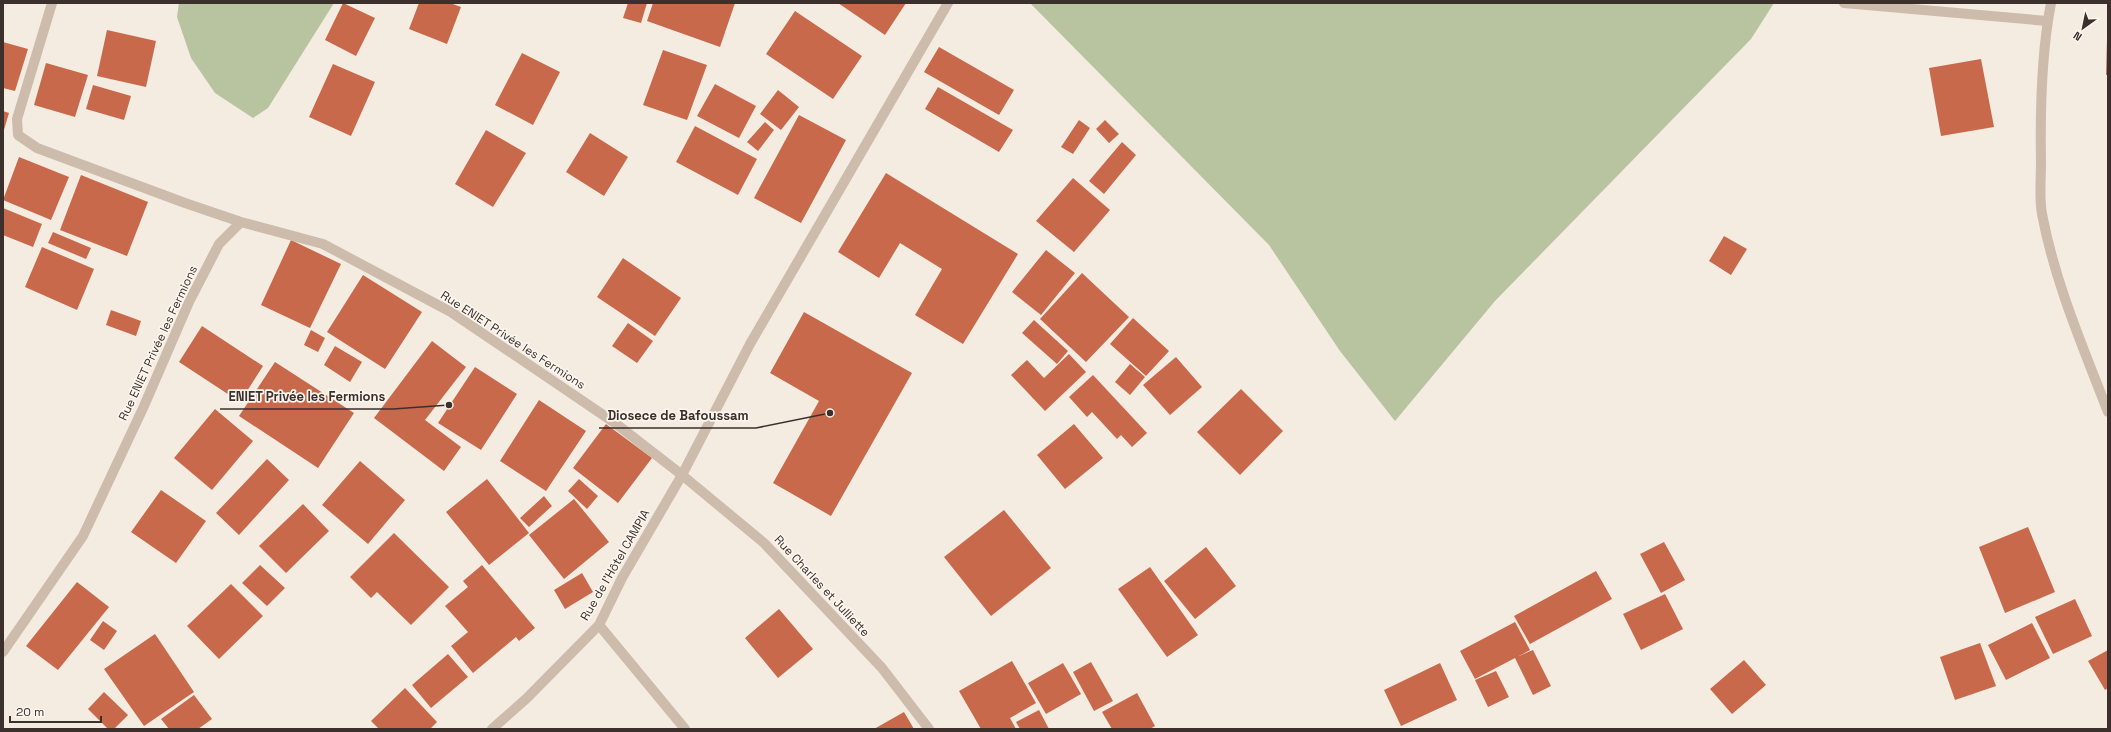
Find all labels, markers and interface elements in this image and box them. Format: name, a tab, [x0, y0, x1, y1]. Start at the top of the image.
north arrow	[2063, 8, 2103, 48]
text: N	[2071, 29, 2084, 44]
street label: Rue ENIET Privée les Fermions	[115, 263, 201, 423]
street label: Rue ENIET Privée les Fermions	[438, 287, 588, 393]
callout: ENIET Privée les Fermions	[220, 384, 393, 409]
text: ENIET Privée les Fermions	[229, 388, 386, 405]
callout: Diosece de Bafoussam	[599, 403, 756, 428]
text: Diosece de Bafoussam	[607, 407, 749, 424]
street label: Rue de l'Hôtel CAMPIA	[577, 506, 654, 623]
street label: Rue Charles et Julliette	[771, 532, 873, 640]
scale bar	[10, 698, 101, 724]
text: 20 m	[16, 704, 44, 720]

